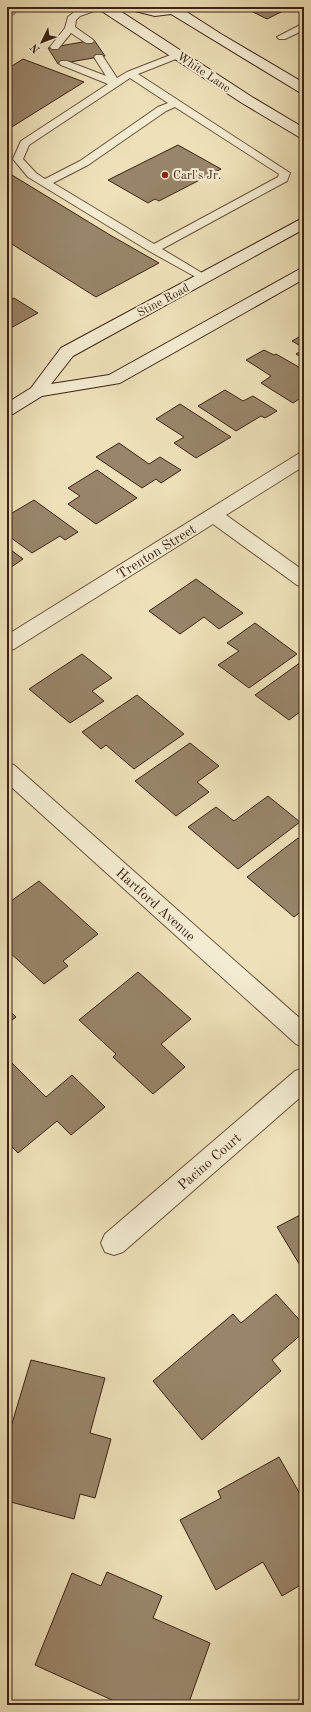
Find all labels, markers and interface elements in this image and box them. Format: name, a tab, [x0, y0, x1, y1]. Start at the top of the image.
north arrow	[22, 22, 62, 62]
text: N	[28, 41, 43, 55]
street label: White Lane	[175, 51, 233, 95]
marker: Carl's Jr.	[160, 170, 170, 180]
place label: Carl's Jr.	[173, 170, 221, 182]
street label: Stine Road	[135, 282, 191, 320]
street label: Trenton Street	[115, 522, 199, 582]
street label: Hartford Avenue	[113, 866, 198, 944]
street label: Pacino Court	[175, 1131, 244, 1193]

